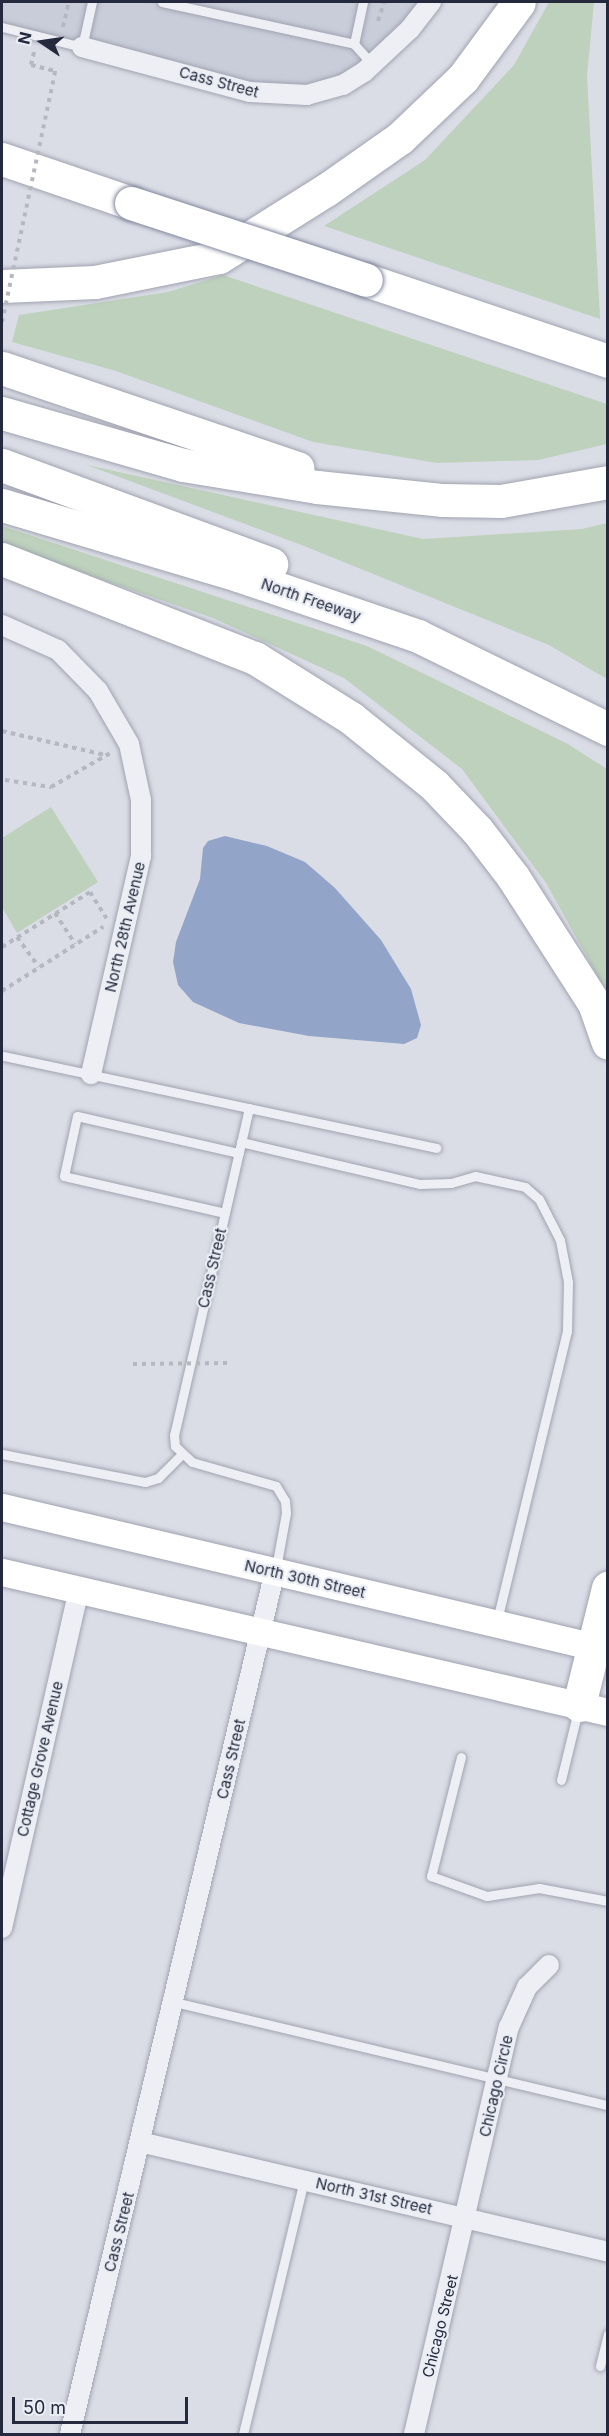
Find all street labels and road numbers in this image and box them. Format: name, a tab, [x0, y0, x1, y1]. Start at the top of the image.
street label: Cass Street	[177, 63, 261, 101]
street label: North Freeway	[259, 575, 363, 625]
street label: North 28th Avenue	[101, 860, 149, 994]
street label: Cass Street	[194, 1226, 230, 1310]
street label: North 30th Street	[243, 1556, 367, 1602]
street label: Cottage Grove Avenue	[13, 1679, 67, 1839]
street label: Cass Street	[213, 1717, 249, 1801]
street label: Chicago Circle	[476, 2033, 516, 2139]
street label: North 31st Street	[314, 2174, 434, 2218]
street label: Cass Street	[100, 2190, 138, 2274]
street label: Chicago Street	[419, 2273, 461, 2379]

